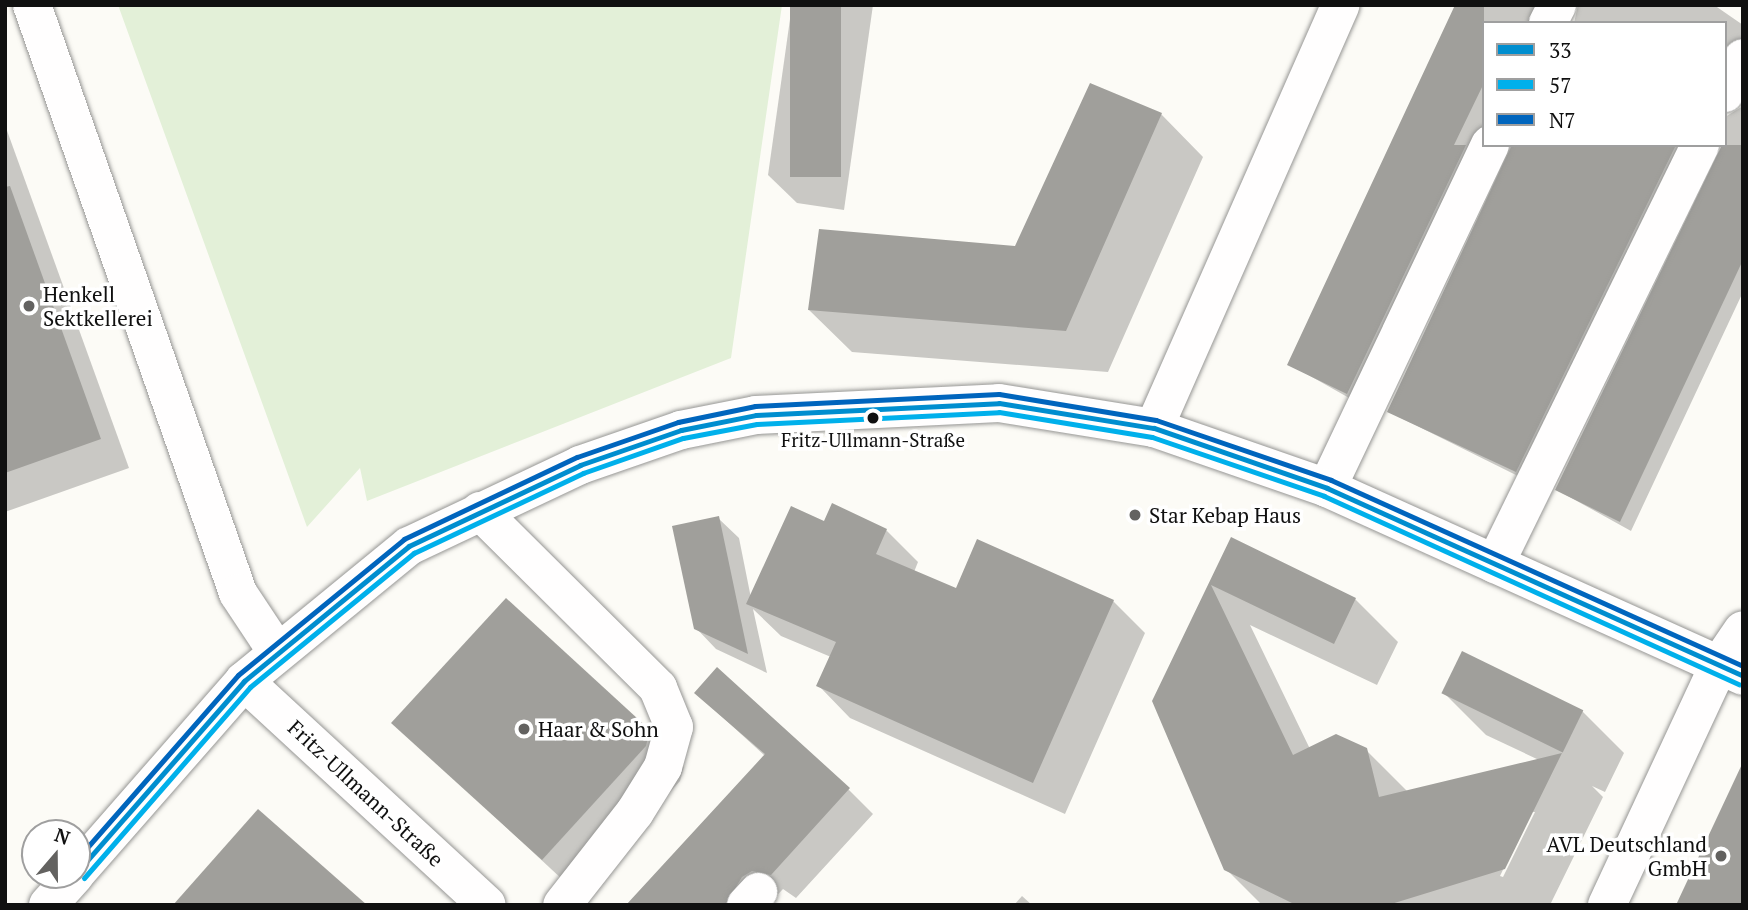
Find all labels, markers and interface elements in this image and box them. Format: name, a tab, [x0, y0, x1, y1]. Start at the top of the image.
legend	[1482, 21, 1727, 147]
text: 33	[1549, 36, 1571, 64]
text: 57	[1549, 71, 1571, 99]
text: N7	[1549, 106, 1576, 134]
place label: Henkell Sektkellerei	[43, 281, 153, 331]
marker: Henkell Sektkellerei	[21, 298, 37, 314]
marker: Fritz-Ullmann-Straße	[866, 411, 880, 425]
place label: Fritz-Ullmann-Straße	[781, 429, 965, 451]
place label: Star Kebap Haus	[1149, 502, 1301, 528]
marker: Star Kebap Haus	[1127, 507, 1143, 523]
street label: Fritz-Ullmann-Straße	[283, 714, 449, 872]
place label: Haar & Sohn	[538, 716, 659, 742]
marker: Haar & Sohn	[516, 721, 532, 737]
north arrow	[21, 819, 91, 889]
text: N	[52, 821, 74, 850]
place label: AVL Deutschland GmbH	[1546, 831, 1707, 881]
marker: AVL Deutschland GmbH	[1713, 848, 1729, 864]

